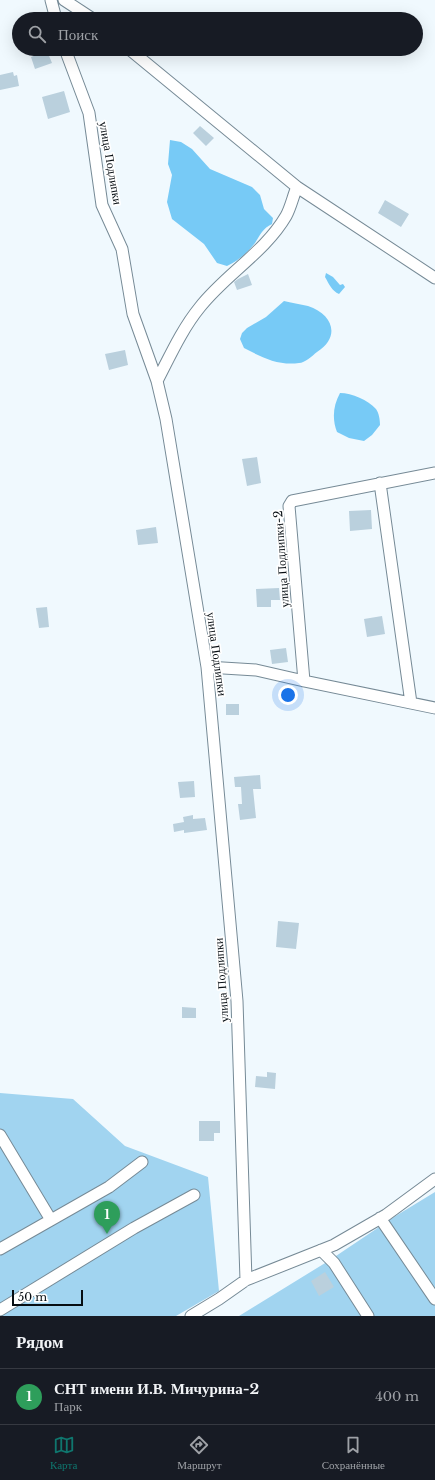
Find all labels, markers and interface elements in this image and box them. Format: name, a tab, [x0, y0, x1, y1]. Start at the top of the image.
search box	[12, 12, 423, 56]
icon: search	[26, 23, 48, 45]
text: Поиск	[58, 25, 98, 44]
street label: улица Подлипки	[96, 120, 126, 207]
street label: улица Подлипки-2	[270, 510, 292, 608]
street label: улица Подлипки	[204, 611, 230, 697]
your location	[278, 685, 298, 705]
street label: улица Подлипки	[211, 937, 231, 1023]
pin: 1	[94, 1201, 120, 1234]
scale bar	[12, 1288, 83, 1307]
text: 50 m	[18, 1290, 47, 1304]
text: Рядом	[16, 1332, 64, 1353]
text: СНТ имени И.В. Мичурина-2	[54, 1379, 259, 1398]
text: 1	[26, 1388, 32, 1405]
text: 400 m	[375, 1388, 419, 1405]
text: Парк	[54, 1398, 82, 1415]
tab: Карта	[50, 1434, 77, 1472]
tab: Маршрут	[177, 1434, 222, 1472]
tab: Сохранённые	[322, 1434, 385, 1472]

